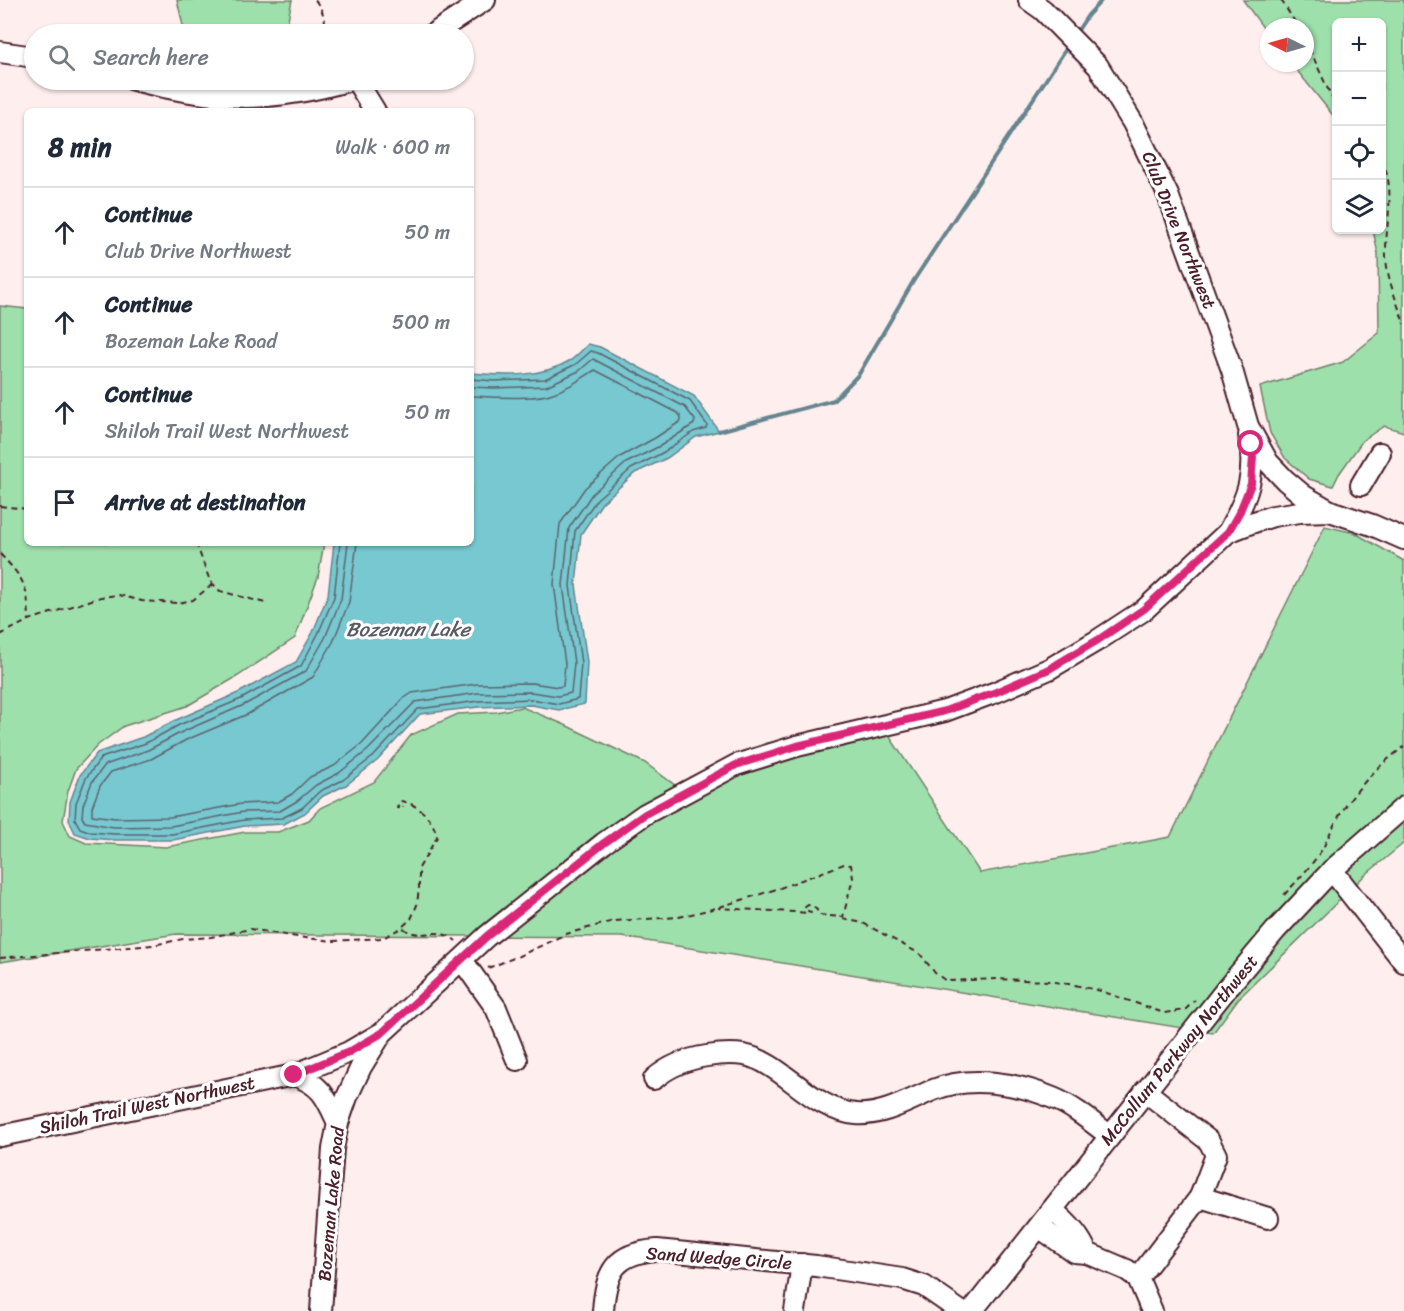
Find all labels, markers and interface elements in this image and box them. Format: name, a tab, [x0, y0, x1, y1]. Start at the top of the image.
north arrow	[1260, 18, 1314, 72]
map controls	[1332, 18, 1386, 234]
button: +	[1332, 18, 1386, 72]
search box	[24, 24, 474, 90]
text: Search here	[93, 38, 209, 77]
icon: search	[45, 41, 78, 74]
button: −	[1332, 72, 1386, 126]
text: 8 min	[48, 124, 112, 170]
button: locate	[1332, 126, 1386, 180]
text: Walk · 600 m	[335, 130, 450, 165]
street label: Club Drive Northwest	[1133, 146, 1225, 314]
button: layers	[1332, 180, 1386, 234]
text: Continue	[105, 195, 193, 234]
text: 50 m	[405, 215, 450, 250]
icon: ahead	[48, 216, 81, 249]
text: Club Drive Northwest	[105, 234, 292, 269]
text: Continue	[105, 285, 193, 324]
text: 500 m	[392, 305, 450, 340]
icon: ahead	[48, 306, 81, 339]
text: Bozeman Lake Road	[105, 324, 277, 359]
text: Continue	[105, 375, 193, 414]
text: 50 m	[405, 395, 450, 430]
icon: ahead	[48, 396, 81, 429]
text: Shiloh Trail West Northwest	[105, 414, 349, 449]
route start	[1237, 430, 1263, 456]
text: Arrive at destination	[105, 483, 306, 522]
icon: arrive	[48, 486, 81, 519]
water label: Bozeman Lake	[346, 612, 472, 647]
street label: McCollum Parkway Northwest	[1092, 947, 1267, 1153]
route end	[280, 1061, 306, 1087]
street label: Shiloh Trail West Northwest	[36, 1067, 258, 1143]
street label: Bozeman Lake Road	[308, 1124, 354, 1283]
street label: Sand Wedge Circle	[645, 1237, 793, 1279]

